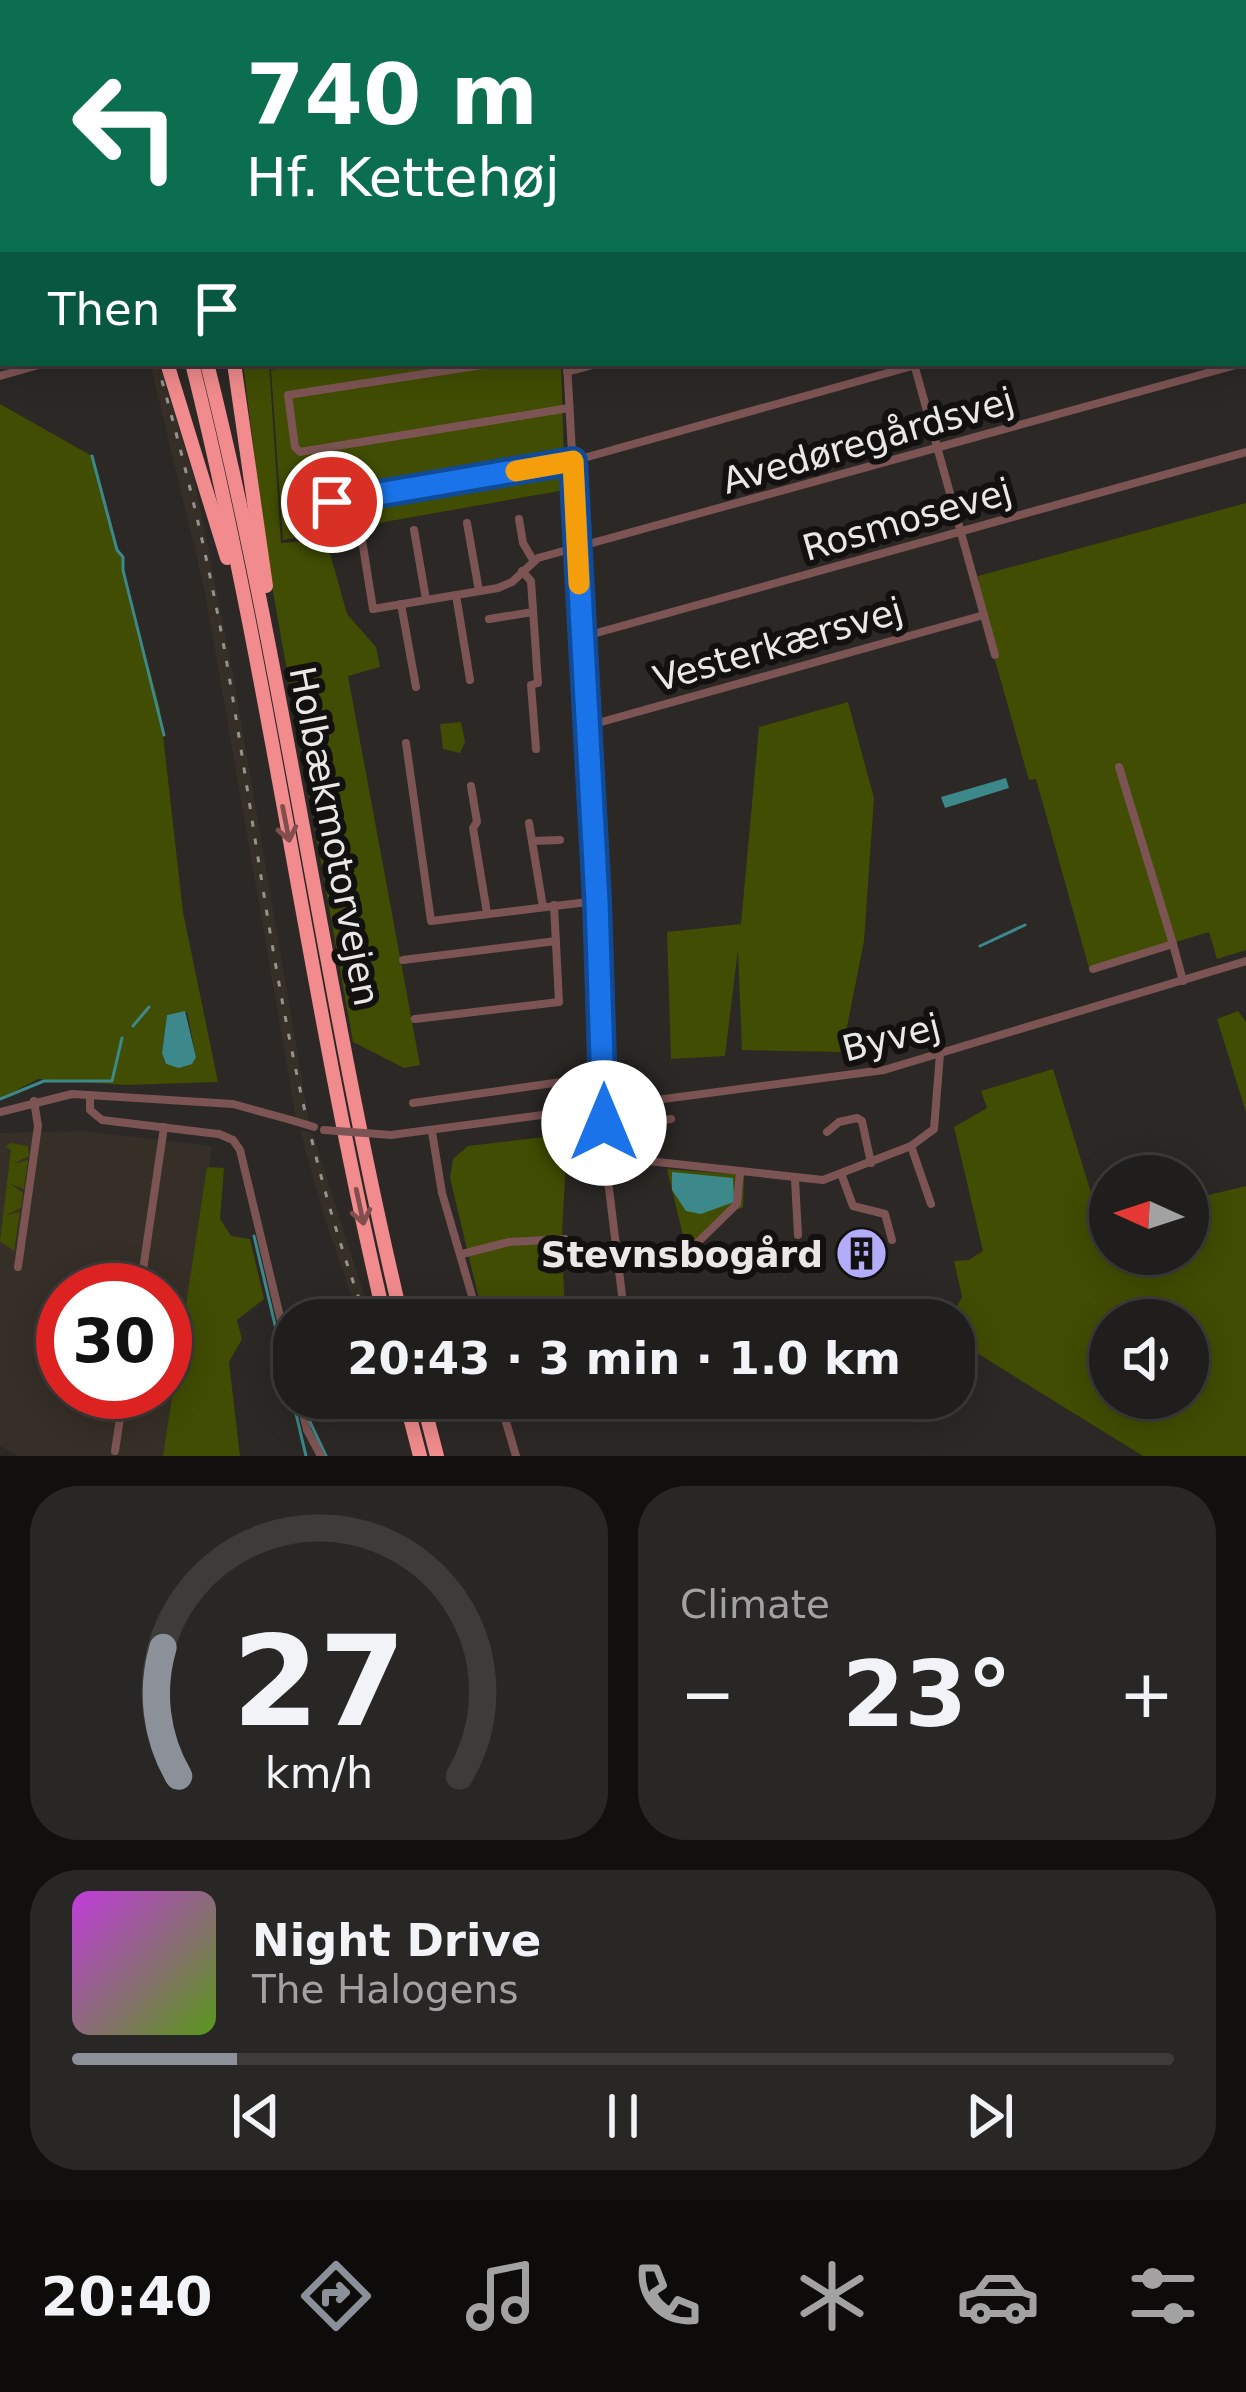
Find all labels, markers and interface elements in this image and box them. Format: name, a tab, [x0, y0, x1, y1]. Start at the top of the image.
text: 740 m	[246, 46, 538, 144]
icon: left	[48, 48, 204, 204]
text: Hf. Kettehøj	[246, 146, 560, 209]
icon: arrive	[184, 276, 250, 342]
text: Then	[48, 283, 160, 336]
street label: Avedøregårdsvej	[718, 379, 1019, 502]
pin	[281, 451, 383, 553]
icon: arrive	[299, 469, 365, 535]
street label: Rosmosevej	[798, 470, 1016, 569]
street label: Vesterkærsvej	[649, 589, 907, 700]
street label: Holbækmotorvejen	[282, 663, 388, 1009]
one-way arrow	[276, 803, 298, 842]
street label: Byvej	[838, 1006, 944, 1069]
position arrow	[541, 1060, 667, 1186]
north arrow	[1089, 1155, 1209, 1275]
map controls	[1089, 1155, 1209, 1419]
one-way arrow	[350, 1186, 372, 1225]
building icon: Stevnsbogård	[834, 1226, 890, 1282]
place label: Stevnsbogård	[541, 1234, 823, 1275]
speed limit sign: 30	[36, 1263, 192, 1419]
button: sound	[1089, 1299, 1209, 1419]
text: 20:43 · 3 min · 1.0 km	[347, 1332, 901, 1385]
text: Climate	[680, 1582, 830, 1627]
text: 27	[232, 1609, 406, 1754]
text: 23°	[842, 1642, 1012, 1747]
text: −	[680, 1656, 735, 1733]
text: +	[1119, 1656, 1174, 1733]
text: km/h	[265, 1748, 373, 1798]
text: Night Drive	[252, 1914, 541, 1967]
text: The Halogens	[252, 1967, 519, 2012]
icon: previous	[223, 2083, 289, 2149]
icon: pause	[590, 2083, 656, 2149]
icon: next	[957, 2083, 1023, 2149]
icon: directions	[294, 2254, 378, 2338]
icon: music	[459, 2254, 543, 2338]
icon: phone	[625, 2254, 709, 2338]
icon: climate	[790, 2254, 874, 2338]
icon: car	[956, 2254, 1040, 2338]
icon: filters	[1121, 2254, 1205, 2338]
text: 20:40	[41, 2265, 213, 2328]

